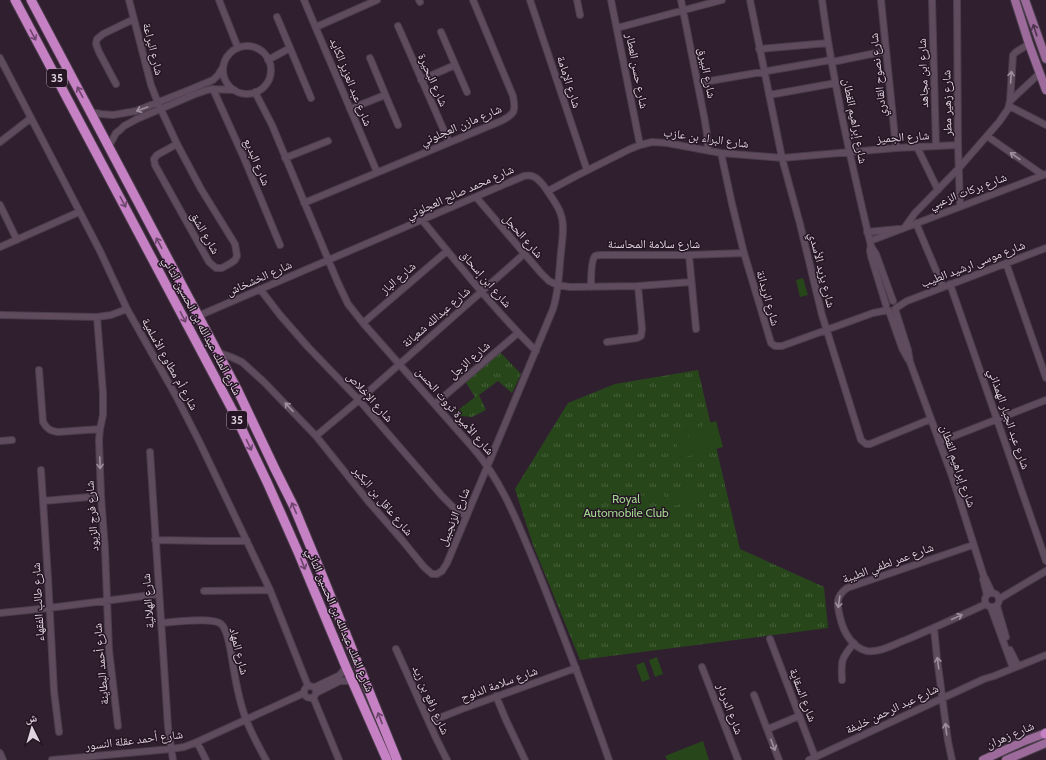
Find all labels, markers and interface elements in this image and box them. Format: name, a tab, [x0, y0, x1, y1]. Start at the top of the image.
street label: شارع البراعة	[139, 21, 167, 77]
one-way arrow	[1031, 24, 1039, 36]
one-way arrow	[30, 28, 38, 40]
street label: شارع حسن العطار	[622, 31, 652, 110]
street label: شارع نصوح القادري	[866, 32, 892, 118]
street label: شارع عبد العزيز الكايد	[326, 35, 376, 129]
street label: شارع ابن مجاهد	[914, 38, 932, 108]
street label: شارع البيرق	[694, 46, 720, 100]
street label: شارع البحيرة	[414, 51, 452, 109]
street label: شارع الإمامة	[553, 54, 585, 110]
road number: 35	[47, 69, 67, 87]
street label: شارع زهير مطر	[938, 70, 956, 137]
one-way arrow	[1008, 71, 1015, 84]
street label: شارع إبراهيم القطان	[839, 77, 871, 165]
one-way arrow	[76, 87, 83, 99]
street label: شارع مازن العجلوني	[418, 101, 505, 151]
one-way arrow	[135, 106, 148, 113]
street label: شارع البراء بن عازب	[662, 124, 750, 152]
street label: شارع الجميز	[875, 127, 930, 147]
street label: شارع البديع	[240, 136, 274, 188]
one-way arrow	[1010, 152, 1021, 160]
street label: شارع محمد صالح العجلوني	[404, 161, 517, 225]
street label: شارع بركات الزعبي	[927, 169, 1010, 215]
one-way arrow	[119, 196, 127, 208]
street label: شارع الشق	[186, 209, 224, 257]
street label: شارع الحجل	[499, 210, 547, 262]
street label: شارع يزيد الأسدي	[803, 231, 839, 310]
street label: شارع سلامة المحاسنة	[608, 236, 700, 252]
one-way arrow	[155, 237, 163, 249]
street label: شارع موسى ارشيد الطيب	[919, 237, 1028, 291]
street label: شارع ابن إسحاق	[457, 247, 515, 311]
street label: شارع الملك عبدالله بن الحسين الثاني	[157, 254, 245, 399]
street label: شارع الخشخاش	[224, 256, 294, 300]
street label: شارع الباز	[376, 258, 419, 299]
street label: شارع الريدانة	[752, 268, 784, 328]
street label: شارع عبدالله شعبانة	[399, 283, 474, 351]
one-way arrow	[180, 311, 188, 323]
street label: شارع أم مطاوع الأسلمية	[138, 315, 202, 413]
street label: شارع الزجل	[445, 337, 493, 383]
street label: شارع الأميرة ثروت الحسن	[412, 364, 498, 458]
street label: شارع عبد الجبار الهمذاني	[982, 366, 1034, 472]
street label: شارع الإخلاص	[343, 368, 397, 426]
one-way arrow	[284, 402, 294, 412]
road number: 35	[227, 411, 247, 429]
street label: شارع إبراهيم القطان	[936, 423, 980, 510]
one-way arrow	[246, 439, 253, 451]
one-way arrow	[96, 456, 103, 469]
street label: شارع عاقل بن البكير	[349, 462, 417, 539]
street label: شارع فرج الزيود	[82, 480, 102, 552]
street label: شارع الزنجبيل	[435, 485, 474, 549]
park label: Royal Automobile Club	[583, 491, 669, 520]
one-way arrow	[290, 503, 297, 515]
street label: شارع عمر لطفي الطيبة	[840, 539, 937, 589]
street label: شارع الملك عبدالله بن الحسين الثاني	[301, 546, 378, 695]
one-way arrow	[299, 557, 307, 569]
street label: شارع طالب الفقهاء	[28, 562, 48, 642]
street label: شارع الهلالية	[138, 573, 158, 629]
one-way arrow	[835, 595, 842, 608]
one-way arrow	[951, 613, 963, 620]
street label: شارع أحمد البطاينة	[89, 622, 113, 705]
street label: شارع المهاد	[225, 626, 253, 677]
one-way arrow	[934, 657, 942, 670]
street label: شارع رافع بن زيد	[409, 663, 453, 737]
street label: شارع سلامة الدلوح	[458, 663, 540, 705]
street label: شارع السقاية	[785, 666, 821, 724]
street label: شارع الدردار	[713, 680, 747, 737]
street label: شارع عبد الرحمن خليفة	[843, 680, 941, 738]
north arrow	[12, 708, 52, 748]
text: ش	[25, 711, 38, 727]
one-way arrow	[376, 713, 384, 725]
street label: شارع زهران	[983, 718, 1037, 752]
one-way arrow	[943, 723, 950, 736]
street label: شارع أحمد عقلة النسور	[83, 726, 184, 754]
one-way arrow	[770, 738, 778, 750]

